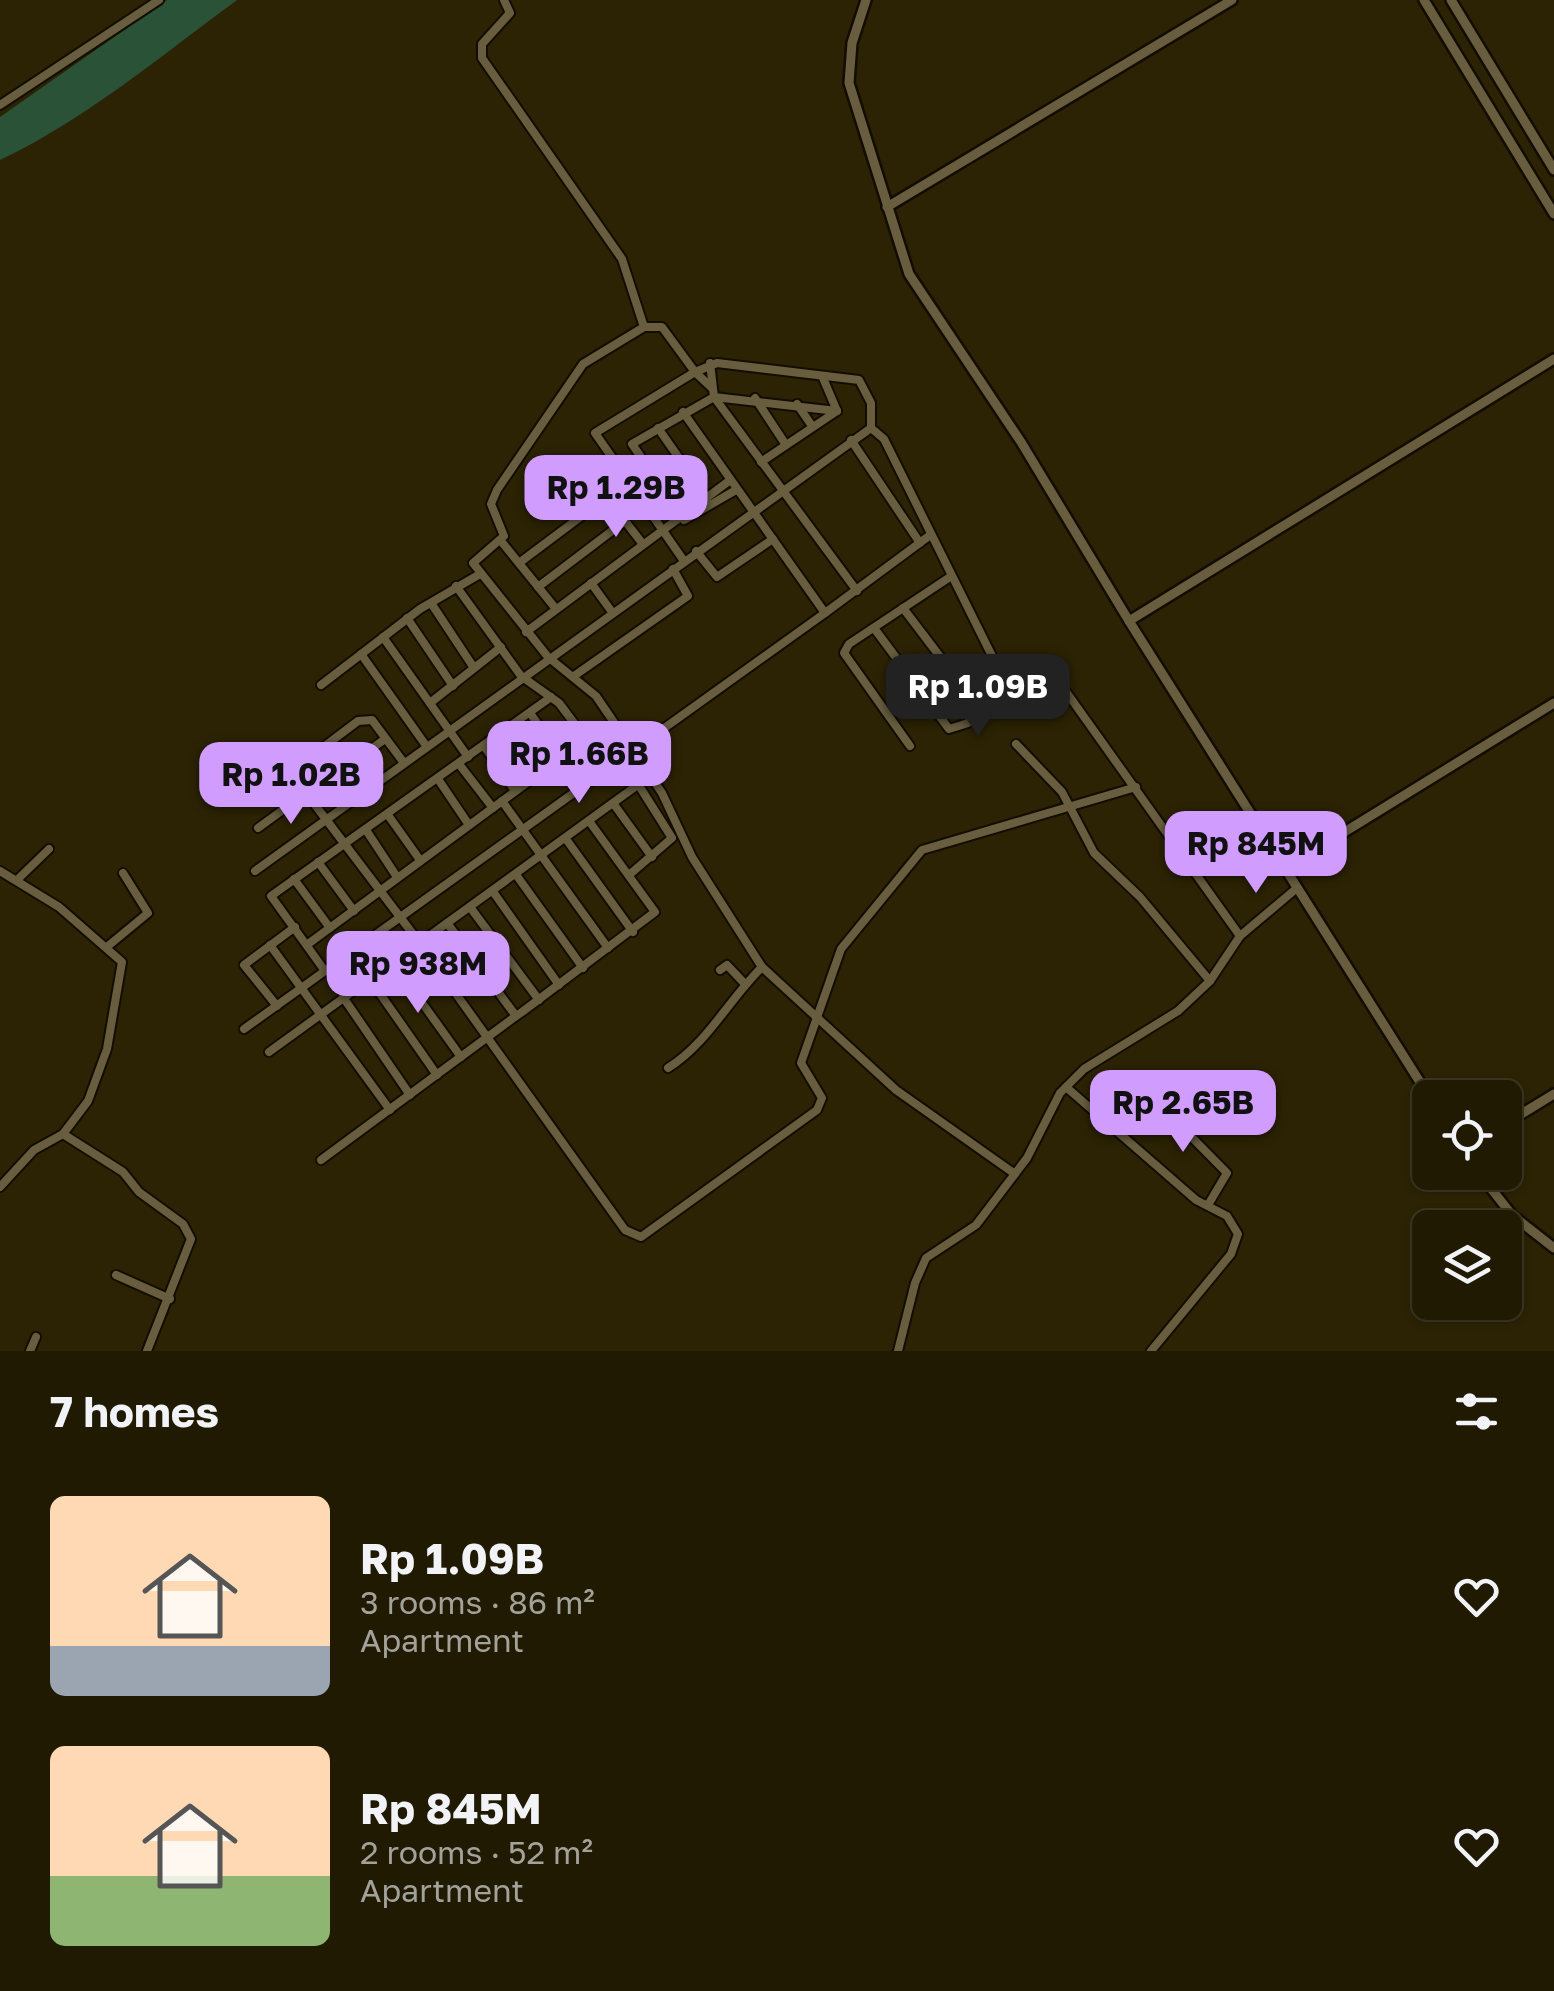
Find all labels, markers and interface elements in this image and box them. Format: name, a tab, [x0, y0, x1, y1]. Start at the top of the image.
pin: Rp 1.29B	[513, 455, 719, 540]
text: Rp 1.29B	[546, 468, 686, 506]
pin: Rp 1.09B	[875, 654, 1081, 739]
text: Rp 1.09B	[908, 667, 1048, 705]
pin: Rp 1.66B	[476, 721, 682, 806]
text: Rp 1.66B	[509, 734, 649, 772]
pin: Rp 1.02B	[188, 742, 394, 827]
text: Rp 1.02B	[221, 755, 361, 793]
pin: Rp 845M	[1164, 811, 1348, 896]
text: Rp 845M	[1187, 824, 1325, 862]
pin: Rp 938M	[326, 931, 510, 1016]
text: Rp 938M	[349, 944, 487, 982]
pin: Rp 2.65B	[1080, 1070, 1286, 1155]
map controls	[1412, 1080, 1522, 1320]
button: locate	[1412, 1080, 1522, 1190]
text: Rp 2.65B	[1112, 1083, 1254, 1121]
button: layers	[1412, 1210, 1522, 1320]
icon: filters	[1449, 1384, 1504, 1439]
text: 7 homes	[50, 1386, 219, 1436]
text: Rp 1.09B	[360, 1533, 544, 1583]
icon: home	[130, 1536, 250, 1656]
icon: heart	[1449, 1569, 1504, 1624]
text: 3 rooms · 86 m²	[360, 1583, 595, 1621]
text: Apartment	[360, 1621, 524, 1659]
text: Rp 845M	[360, 1783, 542, 1833]
icon: home	[130, 1786, 250, 1906]
icon: heart	[1449, 1819, 1504, 1874]
text: 2 rooms · 52 m²	[360, 1833, 593, 1871]
text: Apartment	[360, 1871, 524, 1909]

